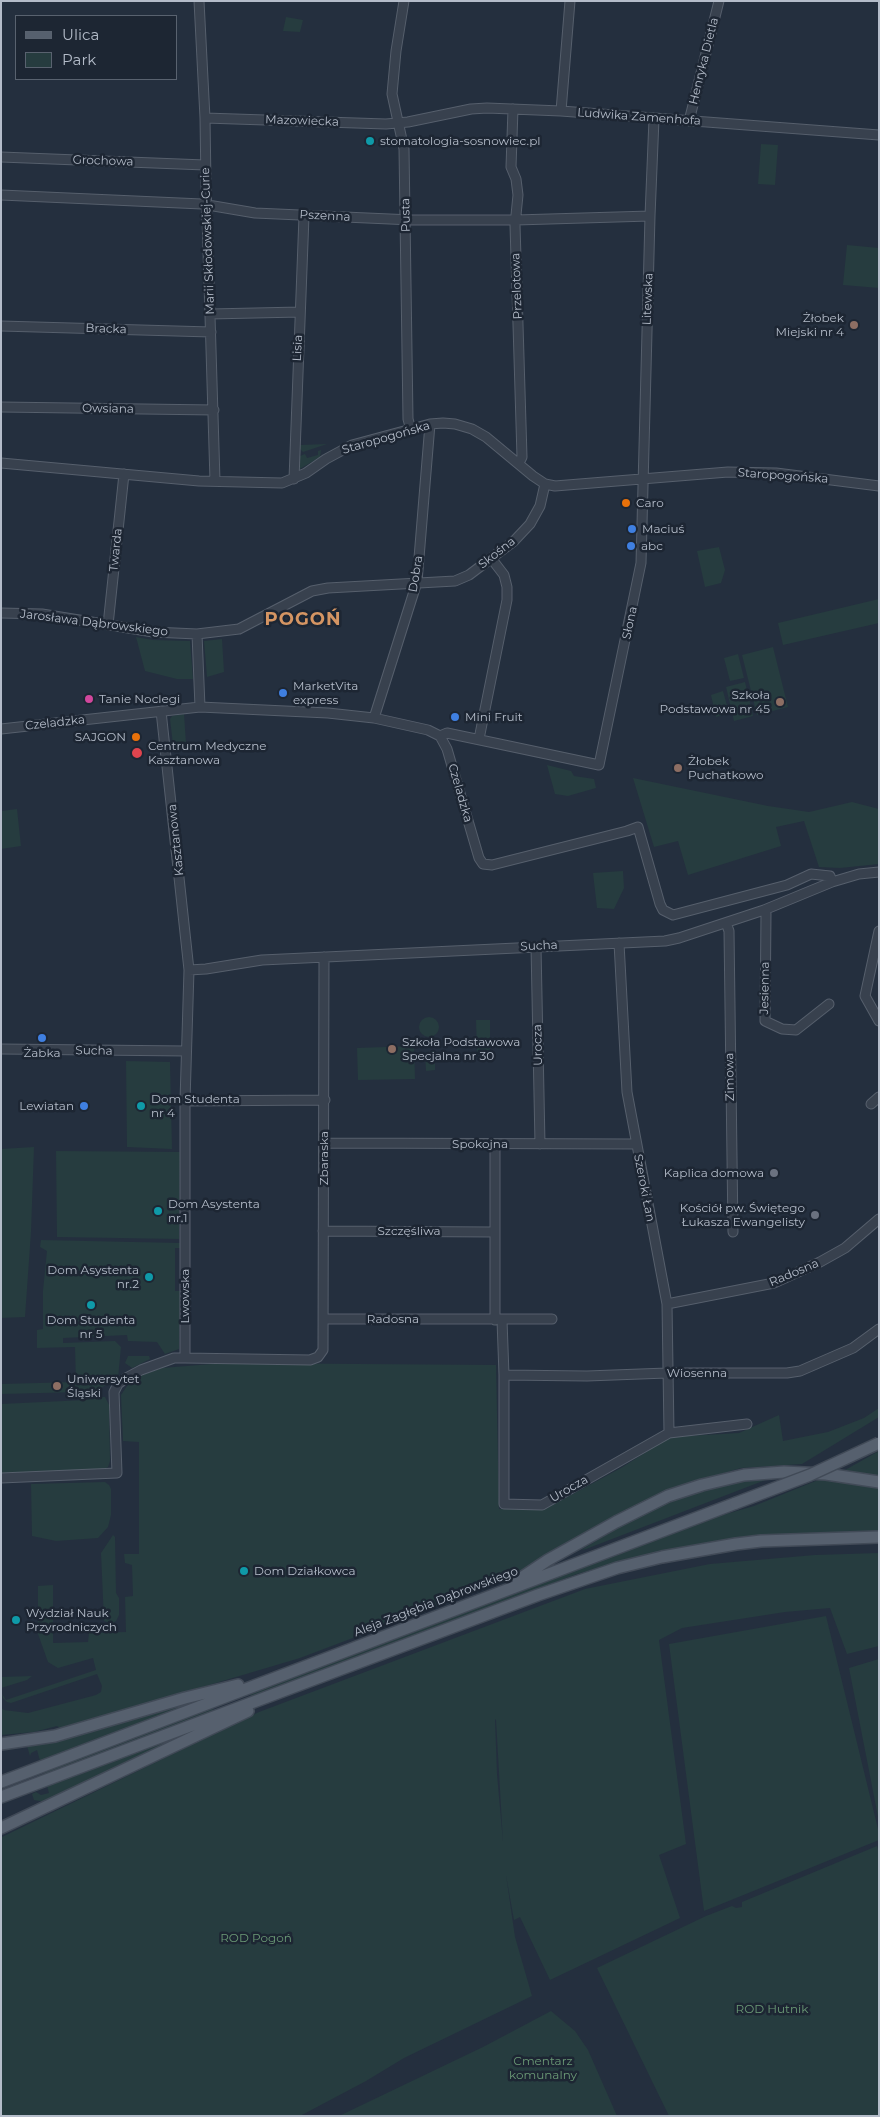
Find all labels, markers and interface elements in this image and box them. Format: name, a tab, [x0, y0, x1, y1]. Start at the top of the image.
legend	[15, 15, 178, 80]
street label: Henryka Dietla	[686, 16, 722, 106]
text: Ulica	[62, 25, 99, 44]
text: Park	[62, 50, 96, 69]
street label: Ludwika Zamenhofa	[577, 105, 701, 129]
street label: Mazowiecka	[265, 113, 339, 129]
place label: stomatologia-sosnowiec.pl	[380, 134, 540, 148]
marker: stomatologia-sosnowiec.pl	[364, 135, 376, 147]
street label: Grochowa	[72, 153, 134, 169]
street label: Marii Skłodowskiej-Curie	[198, 167, 218, 315]
street label: Pusta	[399, 198, 413, 232]
street label: Pszenna	[299, 207, 351, 225]
street label: Przelotowa	[509, 252, 525, 320]
street label: Litewska	[640, 273, 656, 325]
place label: Żłobek Miejski nr 4	[775, 311, 844, 339]
marker: Żłobek Miejski nr 4	[848, 319, 860, 331]
street label: Bracka	[85, 321, 127, 337]
street label: Lisia	[290, 334, 306, 362]
street label: Owsiana	[82, 401, 134, 417]
street label: Staropogońska	[340, 419, 432, 457]
street label: Staropogońska	[737, 466, 829, 486]
place label: Caro	[636, 496, 664, 510]
marker: Caro	[620, 497, 632, 509]
place label: Maciuś	[642, 522, 684, 536]
marker: Maciuś	[626, 523, 638, 535]
street label: Twarda	[107, 527, 125, 573]
street label: Skośna	[476, 534, 518, 572]
place label: abc	[641, 539, 663, 553]
marker: abc	[625, 540, 637, 552]
street label: Dobra	[406, 555, 426, 593]
street label: Słona	[619, 605, 641, 641]
street label: Jarosława Dąbrowskiego	[19, 607, 169, 639]
district label: POGOŃ	[264, 609, 342, 631]
place label: MarketVita express	[293, 679, 358, 707]
marker: MarketVita express	[277, 687, 289, 699]
place label: Szkoła Podstawowa nr 45	[659, 688, 770, 716]
place label: Tanie Noclegi	[99, 692, 180, 706]
marker: Tanie Noclegi	[83, 693, 95, 705]
marker: Szkoła Podstawowa nr 45	[774, 696, 786, 708]
place label: Mini Fruit	[465, 710, 523, 724]
marker: Mini Fruit	[449, 711, 461, 723]
street label: Czeladzka	[24, 713, 86, 733]
place label: SAJGON	[75, 730, 126, 744]
marker: SAJGON	[130, 731, 142, 743]
place label: Centrum Medyczne Kasztanowa	[148, 739, 266, 767]
marker: Centrum Medyczne Kasztanowa	[130, 746, 144, 760]
place label: Żłobek Puchatkowo	[688, 754, 764, 782]
street label: Czeladzka	[445, 762, 475, 824]
marker: Żłobek Puchatkowo	[672, 762, 684, 774]
street label: Kasztanowa	[165, 803, 187, 877]
street label: Sucha	[520, 938, 558, 954]
street label: Jesienna	[757, 961, 773, 1015]
street label: Urocza	[530, 1024, 546, 1066]
marker: Żabka	[36, 1032, 48, 1044]
place label: Szkoła Podstawowa Specjalna nr 30	[402, 1035, 520, 1063]
street label: Sucha	[75, 1043, 113, 1059]
marker: Szkoła Podstawowa Specjalna nr 30	[386, 1043, 398, 1055]
place label: Żabka	[23, 1046, 61, 1060]
street label: Zimowa	[722, 1053, 738, 1101]
place label: Dom Studenta nr 4	[151, 1092, 240, 1120]
place label: Lewiatan	[19, 1099, 74, 1113]
marker: Lewiatan	[78, 1100, 90, 1112]
marker: Dom Studenta nr 4	[135, 1100, 147, 1112]
street label: Zbaraska	[317, 1131, 331, 1185]
street label: Spokojna	[452, 1137, 508, 1151]
street label: Szeroki Łan	[630, 1153, 658, 1223]
place label: Kaplica domowa	[664, 1166, 764, 1180]
marker: Kaplica domowa	[768, 1167, 780, 1179]
place label: Dom Asystenta nr.1	[168, 1197, 260, 1225]
place label: Kościół pw. Świętego Łukasza Ewangelisty	[680, 1201, 805, 1229]
marker: Dom Asystenta nr.1	[152, 1205, 164, 1217]
marker: Kościół pw. Świętego Łukasza Ewangelisty	[809, 1209, 821, 1221]
street label: Szczęśliwa	[377, 1224, 441, 1238]
street label: Radosna	[767, 1256, 821, 1290]
place label: Dom Asystenta nr.2	[47, 1263, 139, 1291]
street label: Lwowska	[178, 1269, 192, 1323]
marker: Dom Asystenta nr.2	[143, 1271, 155, 1283]
marker: Dom Studenta nr 5	[85, 1299, 97, 1311]
street label: Radosna	[367, 1312, 419, 1326]
place label: Dom Studenta nr 5	[47, 1313, 135, 1341]
street label: Wiosenna	[667, 1366, 727, 1380]
place label: Uniwersytet Śląski	[67, 1372, 139, 1400]
marker: Uniwersytet Śląski	[51, 1380, 63, 1392]
street label: Urocza	[547, 1472, 591, 1506]
place label: Dom Działkowca	[254, 1564, 355, 1578]
street label: Aleja Zagłębia Dąbrowskiego	[352, 1564, 520, 1640]
marker: Dom Działkowca	[238, 1565, 250, 1577]
place label: Wydział Nauk Przyrodniczych	[26, 1606, 117, 1634]
marker: Wydział Nauk Przyrodniczych	[10, 1614, 22, 1626]
park label: ROD Pogoń	[220, 1931, 292, 1945]
park label: ROD Hutnik	[735, 2002, 809, 2016]
park label: Cmentarz komunalny	[509, 2054, 577, 2082]

